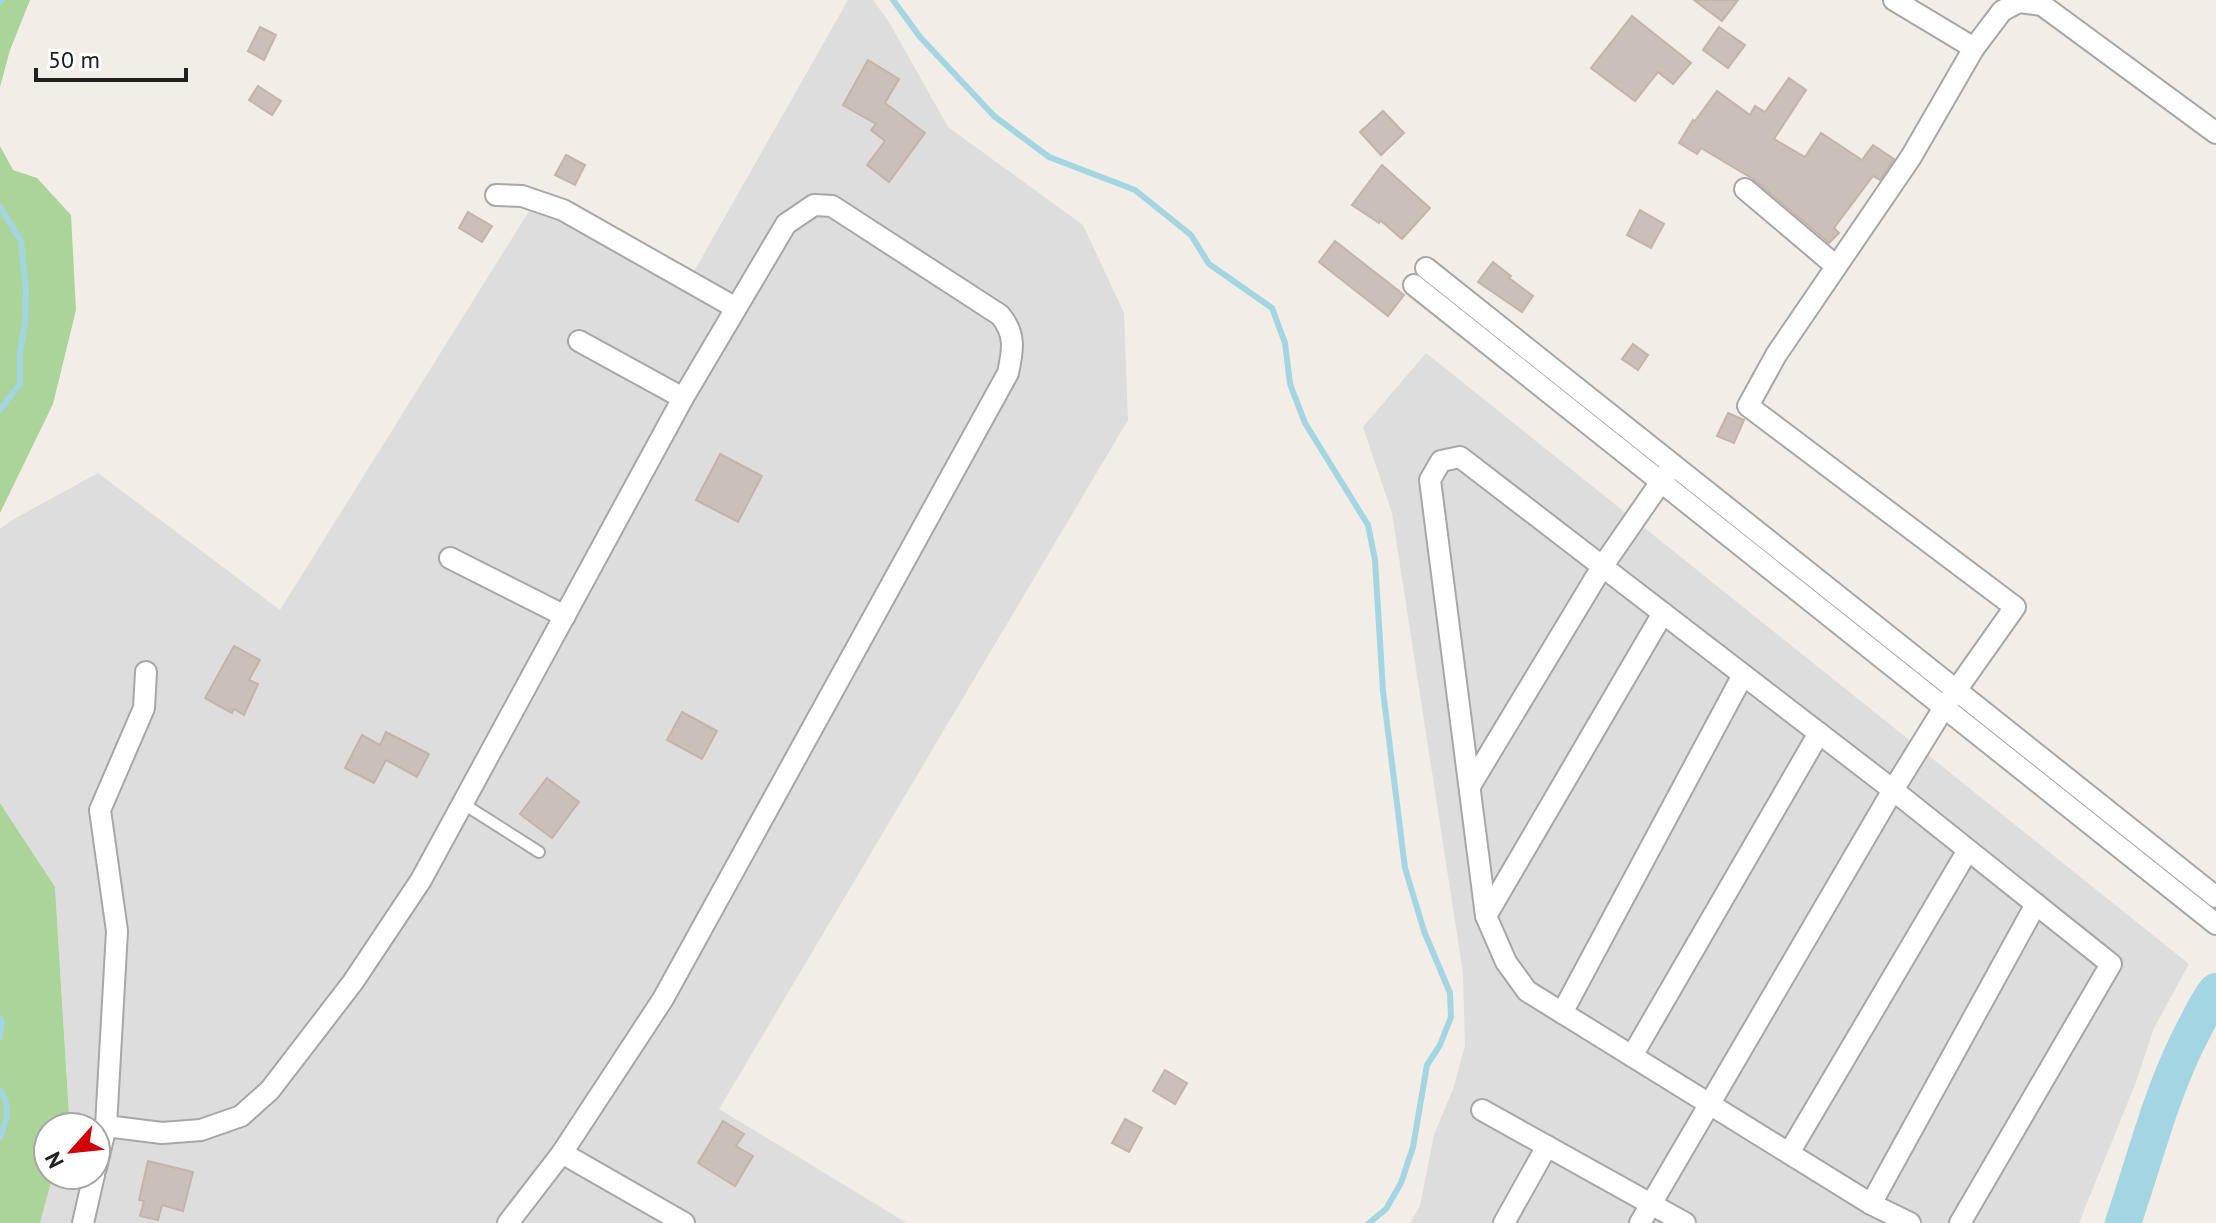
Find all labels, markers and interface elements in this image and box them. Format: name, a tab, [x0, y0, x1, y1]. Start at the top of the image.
scale bar	[36, 32, 186, 82]
text: 50 m	[48, 44, 100, 75]
north arrow	[32, 1111, 112, 1191]
text: N	[38, 1147, 70, 1173]

